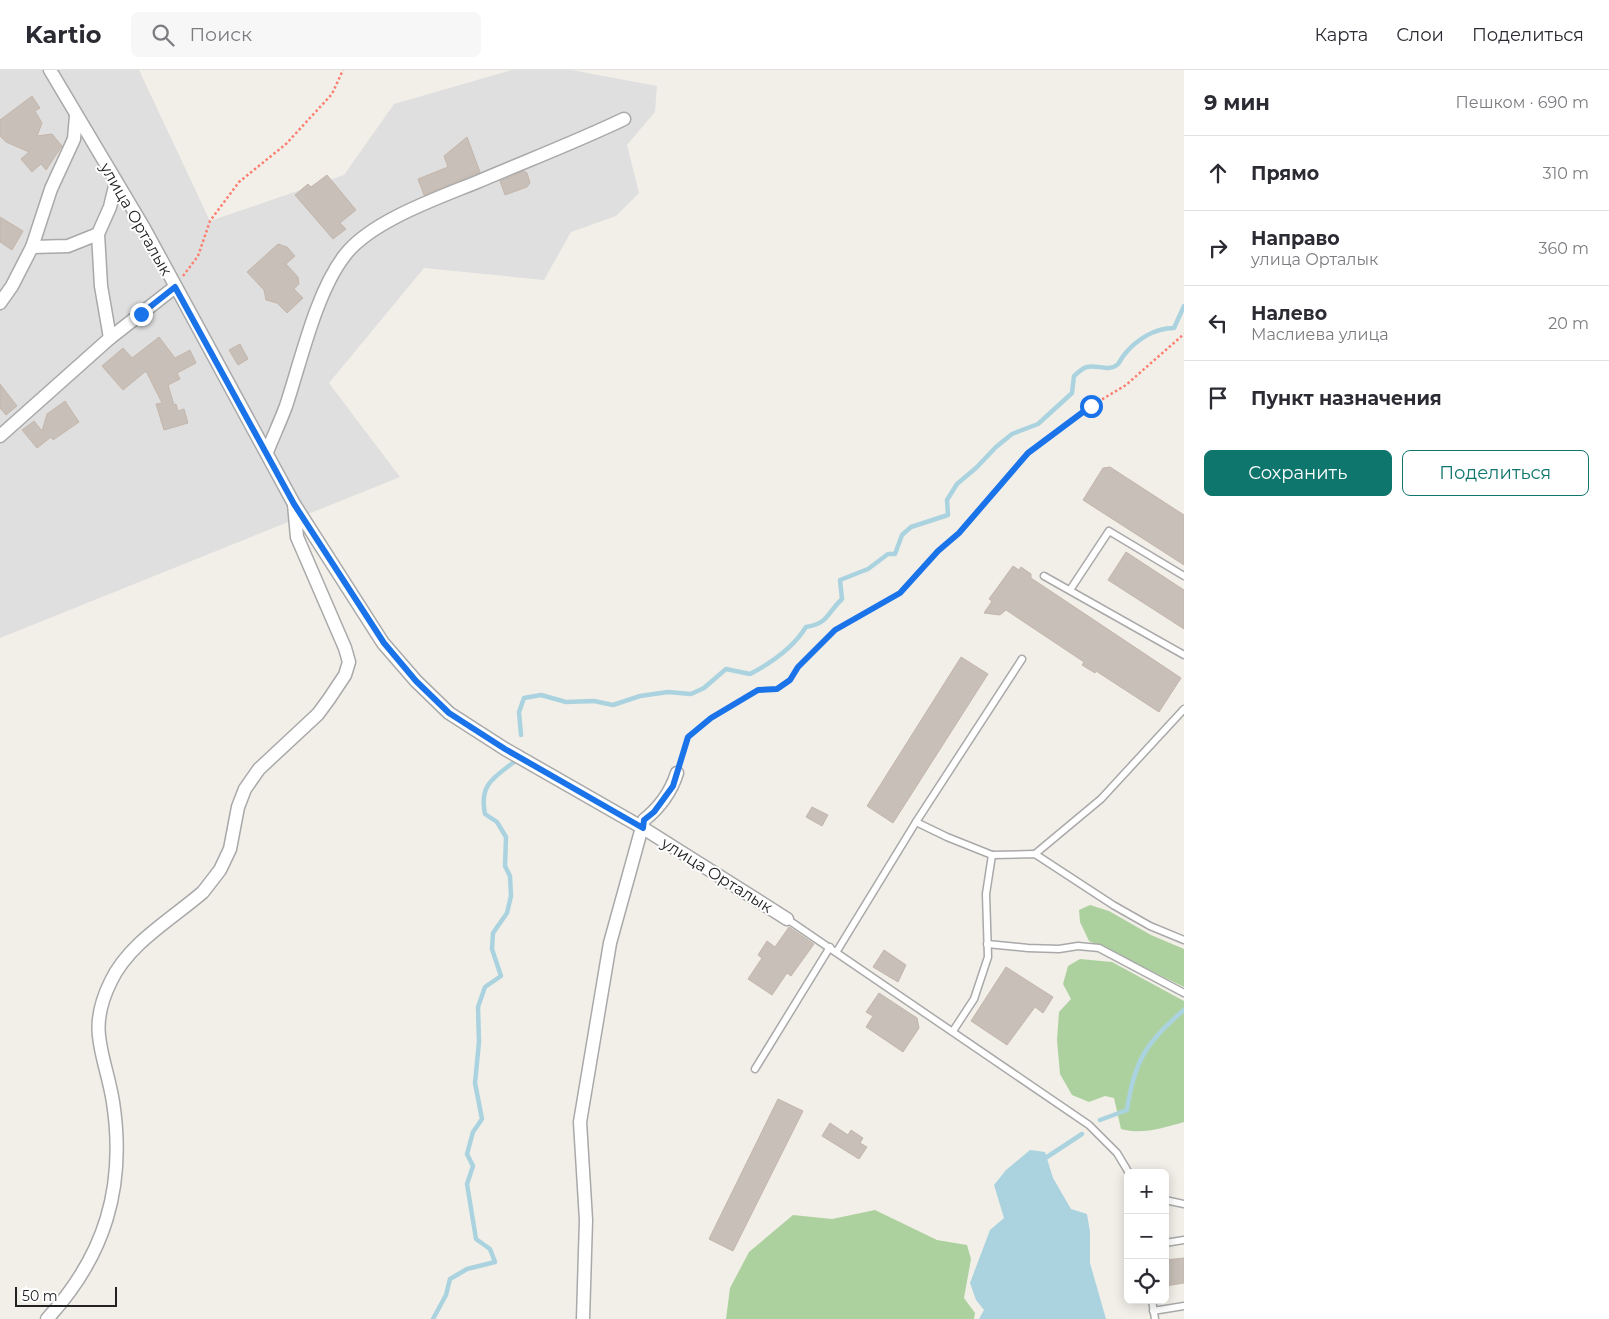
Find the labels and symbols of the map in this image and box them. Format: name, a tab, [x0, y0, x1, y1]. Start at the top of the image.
street label: улица Орталык	[95, 158, 176, 279]
route end	[130, 303, 153, 326]
route start	[1080, 395, 1103, 418]
street label: улица Орталык	[657, 833, 777, 917]
scale bar	[15, 1284, 118, 1307]

